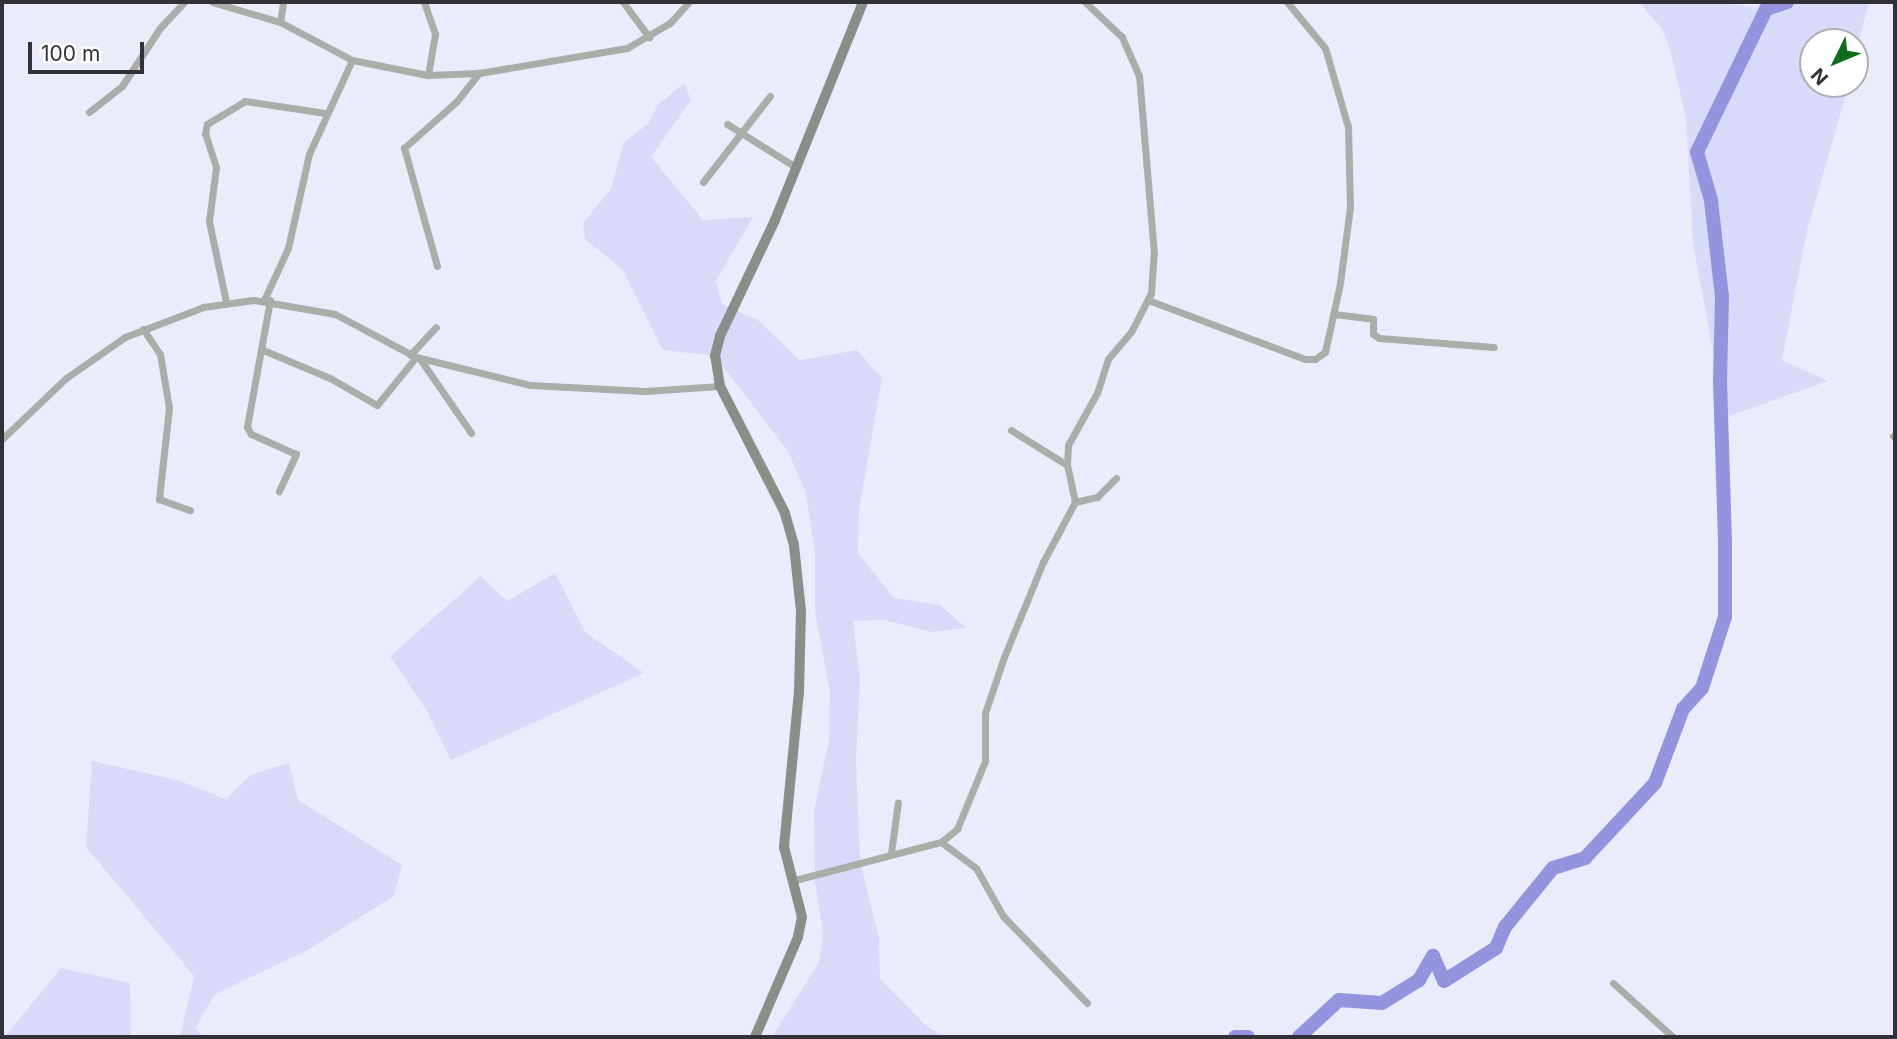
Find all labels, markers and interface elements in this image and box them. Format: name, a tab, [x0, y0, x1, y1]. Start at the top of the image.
scale bar	[32, 28, 147, 72]
north arrow	[1799, 28, 1869, 98]
text: 100 m	[41, 41, 100, 66]
text: N	[1806, 63, 1833, 89]

